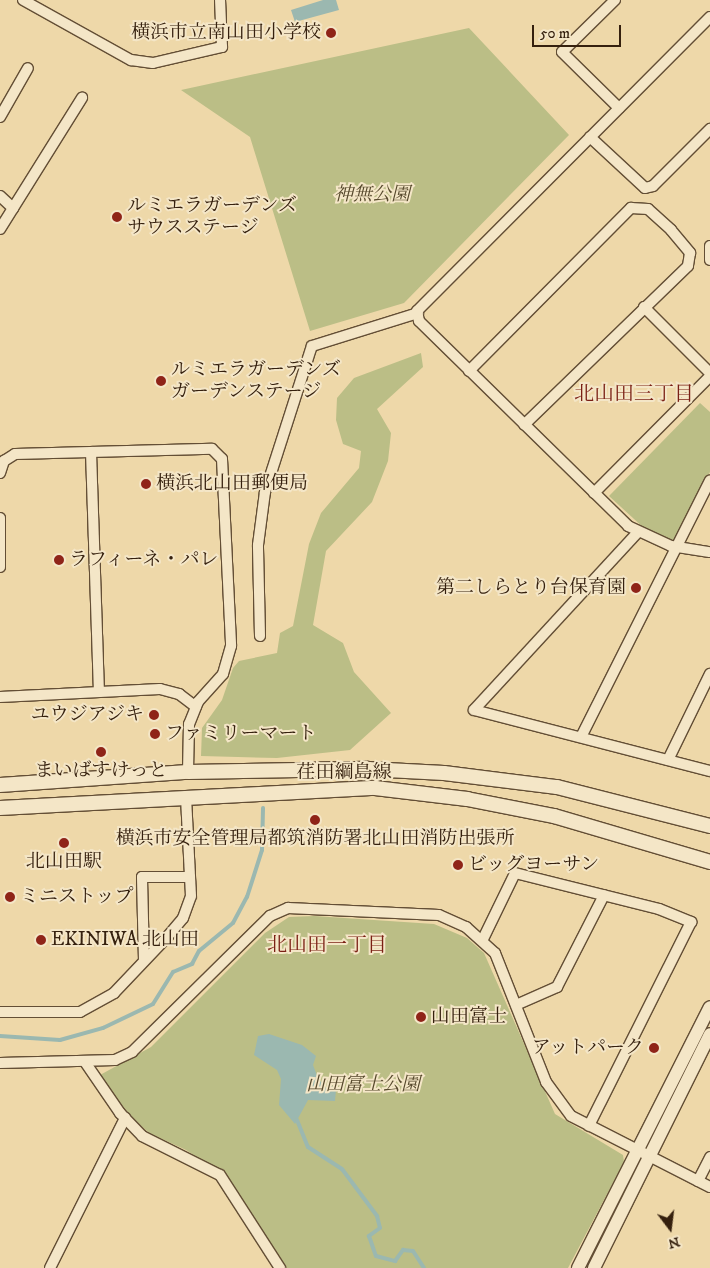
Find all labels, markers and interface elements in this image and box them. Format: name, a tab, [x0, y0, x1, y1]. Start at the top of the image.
scale bar	[535, 15, 624, 47]
place label: 横浜市立南山田小学校	[131, 22, 321, 44]
text: 50 m	[540, 24, 570, 43]
marker: 横浜市立南山田小学校	[325, 27, 337, 39]
park label: 神無公園	[334, 184, 410, 206]
place label: ルミエラガーデンズ サウスステージ	[127, 195, 298, 239]
marker: ルミエラガーデンズ サウスステージ	[111, 211, 123, 223]
place label: ルミエラガーデンズ ガーデンステージ	[171, 359, 342, 403]
marker: ルミエラガーデンズ ガーデンステージ	[155, 375, 167, 387]
district label: 北山田三丁目	[574, 382, 694, 406]
place label: 横浜北山田郵便局	[156, 473, 308, 495]
marker: 横浜北山田郵便局	[140, 478, 152, 490]
place label: ラフィーネ・パレ	[69, 549, 221, 571]
marker: ラフィーネ・パレ	[53, 554, 65, 566]
place label: 第二しらとり台保育園	[436, 577, 626, 599]
marker: 第二しらとり台保育園	[630, 582, 642, 594]
place label: ユウジアジキ	[30, 704, 144, 726]
marker: ユウジアジキ	[148, 709, 160, 721]
place label: ファミリーマート	[165, 723, 317, 745]
marker: ファミリーマート	[149, 728, 161, 740]
marker: まいばすけっと	[95, 746, 107, 758]
place label: まいばすけっと	[35, 760, 167, 782]
street label: 荏田綱島線	[297, 762, 391, 784]
marker: 横浜市安全管理局都筑消防署北山田消防出張所	[309, 814, 321, 826]
place label: 横浜市安全管理局都筑消防署北山田消防出張所	[116, 828, 514, 850]
marker: 北山田駅	[58, 837, 70, 849]
place label: 北山田駅	[26, 851, 102, 873]
place label: ビッグヨーサン	[468, 854, 601, 876]
marker: ビッグヨーサン	[452, 859, 464, 871]
place label: ミニストップ	[20, 886, 134, 908]
marker: ミニストップ	[4, 891, 16, 903]
place label: EKINIWA 北山田	[51, 929, 199, 951]
district label: 北山田一丁目	[267, 933, 387, 957]
marker: EKINIWA 北山田	[35, 934, 47, 946]
place label: 山田富士	[431, 1006, 507, 1028]
marker: 山田富士	[415, 1011, 427, 1023]
place label: アットパーク	[530, 1037, 644, 1059]
marker: アットパーク	[648, 1042, 660, 1054]
park label: 山田富士公園	[306, 1074, 420, 1096]
north arrow	[645, 1203, 695, 1253]
text: N	[666, 1232, 682, 1253]

